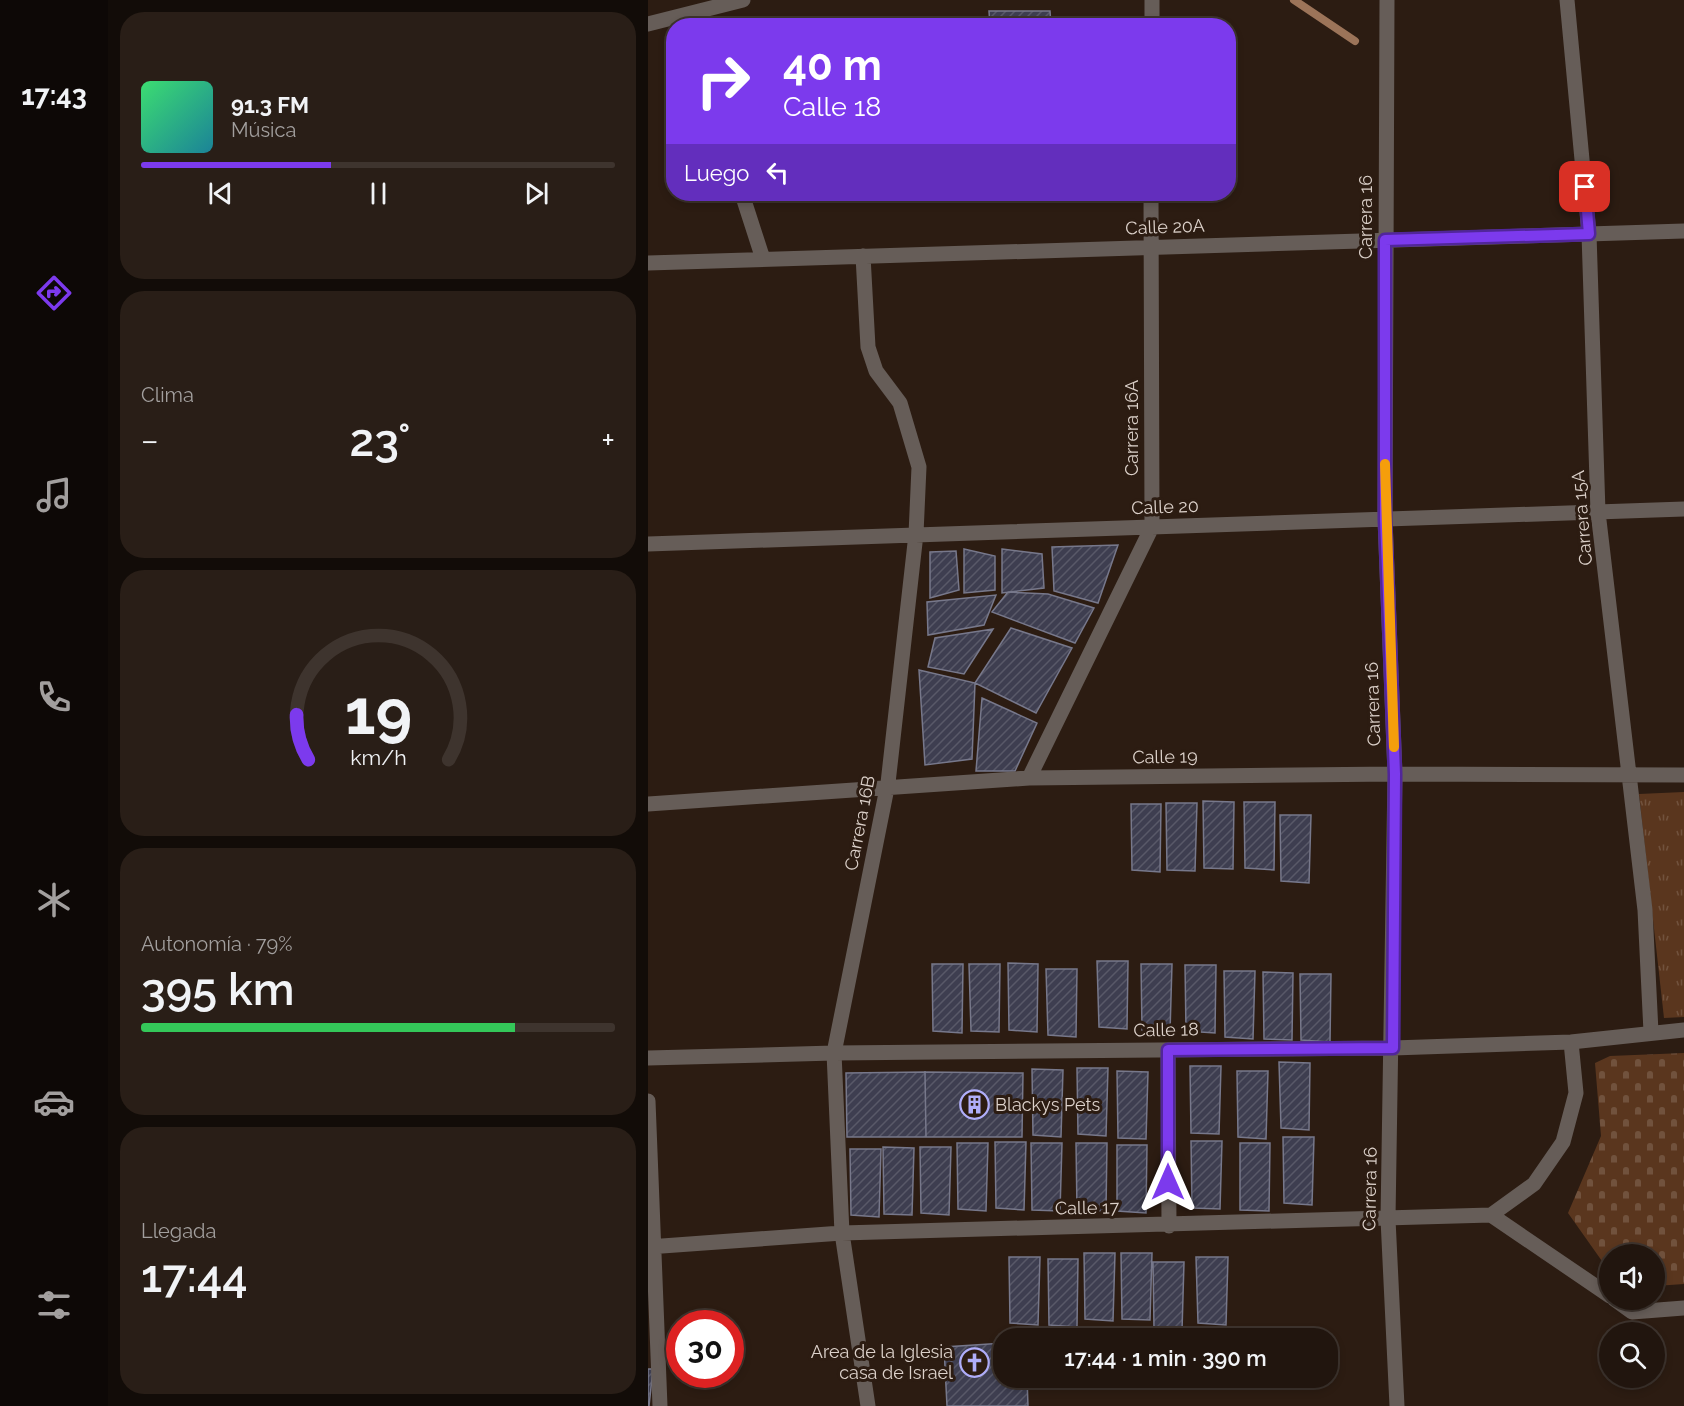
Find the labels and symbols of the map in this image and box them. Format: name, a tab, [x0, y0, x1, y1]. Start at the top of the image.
pin	[1559, 161, 1610, 212]
street label: Carrera 16	[1355, 175, 1376, 259]
street label: Calle 20A	[1125, 215, 1205, 238]
street label: Carrera 16A	[1121, 380, 1142, 476]
street label: Carrera 15A	[1567, 470, 1596, 566]
street label: Calle 20	[1131, 495, 1199, 518]
street label: Carrera 16	[1361, 661, 1384, 747]
street label: Calle 19	[1132, 745, 1198, 768]
street label: Carrera 16B	[840, 774, 879, 872]
street label: Calle 18	[1133, 1018, 1199, 1041]
building icon: Blackys Pets	[958, 1089, 990, 1121]
place label: Blackys Pets	[995, 1094, 1100, 1115]
street label: Carrera 16	[1358, 1147, 1381, 1231]
position arrow	[1136, 1150, 1200, 1214]
street label: Calle 17	[1055, 1196, 1120, 1219]
speed limit sign: 30	[666, 1310, 744, 1388]
place label: Area de la Iglesia casa de Israel	[811, 1341, 953, 1383]
church icon: Area de la Iglesia casa de Israel	[958, 1346, 990, 1378]

